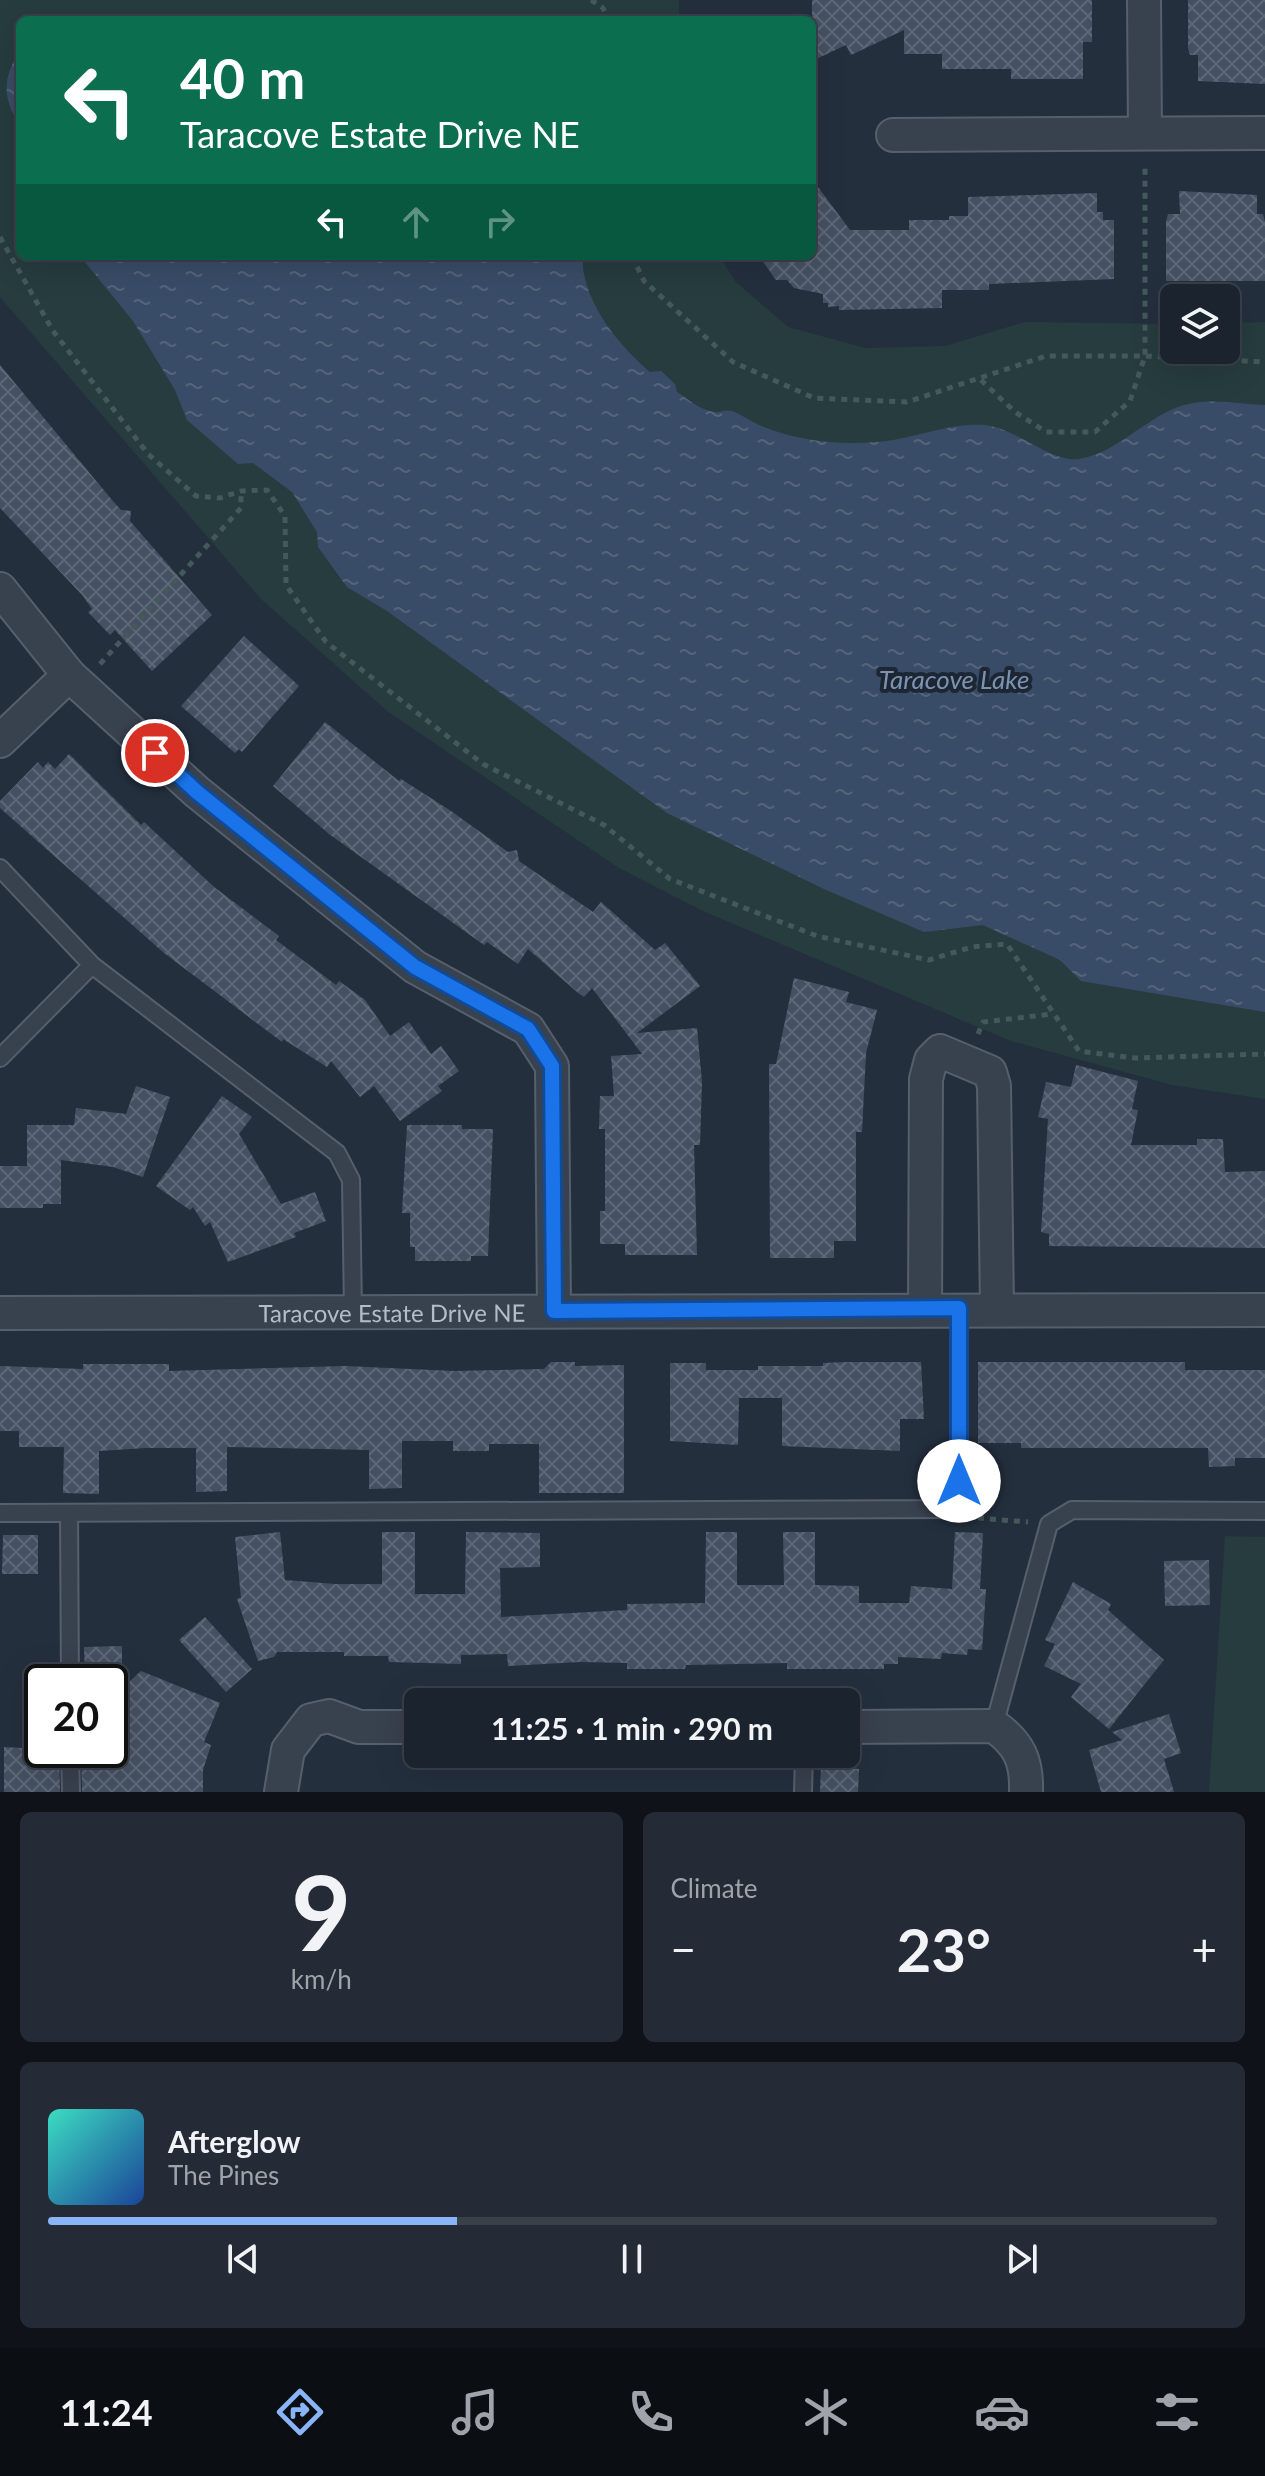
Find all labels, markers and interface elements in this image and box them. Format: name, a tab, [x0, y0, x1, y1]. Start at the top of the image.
text: 40 m	[180, 44, 305, 111]
icon: left	[48, 48, 152, 152]
text: Taracove Estate Drive NE	[180, 112, 580, 156]
icon: left	[310, 200, 354, 244]
icon: ahead	[394, 200, 438, 244]
icon: right	[478, 200, 522, 244]
map controls	[1160, 284, 1240, 364]
button: layers	[1160, 284, 1240, 364]
water label: Taracove Lake	[879, 663, 1029, 695]
pin	[121, 719, 189, 787]
icon: arrive	[133, 731, 177, 775]
street label: Taracove Estate Drive NE	[259, 1297, 525, 1327]
position arrow	[917, 1439, 1001, 1523]
speed limit sign: 20	[24, 1664, 128, 1768]
text: 11:25 · 1 min · 290 m	[491, 1710, 773, 1746]
text: 9	[291, 1848, 351, 1973]
text: Climate	[671, 1872, 757, 1904]
text: 23°	[896, 1913, 991, 1985]
text: −	[671, 1923, 696, 1975]
text: +	[1191, 1923, 1217, 1975]
text: km/h	[291, 1963, 352, 1995]
text: Afterglow	[168, 2123, 301, 2159]
text: The Pines	[168, 2159, 279, 2191]
icon: previous	[221, 2237, 265, 2281]
icon: pause	[610, 2237, 654, 2281]
icon: next	[1000, 2237, 1044, 2281]
icon: directions	[272, 2384, 328, 2440]
icon: music	[447, 2384, 503, 2440]
icon: phone	[623, 2384, 679, 2440]
icon: climate	[798, 2384, 854, 2440]
icon: car	[974, 2384, 1030, 2440]
icon: filters	[1149, 2384, 1205, 2440]
text: 11:24	[60, 2390, 153, 2434]

